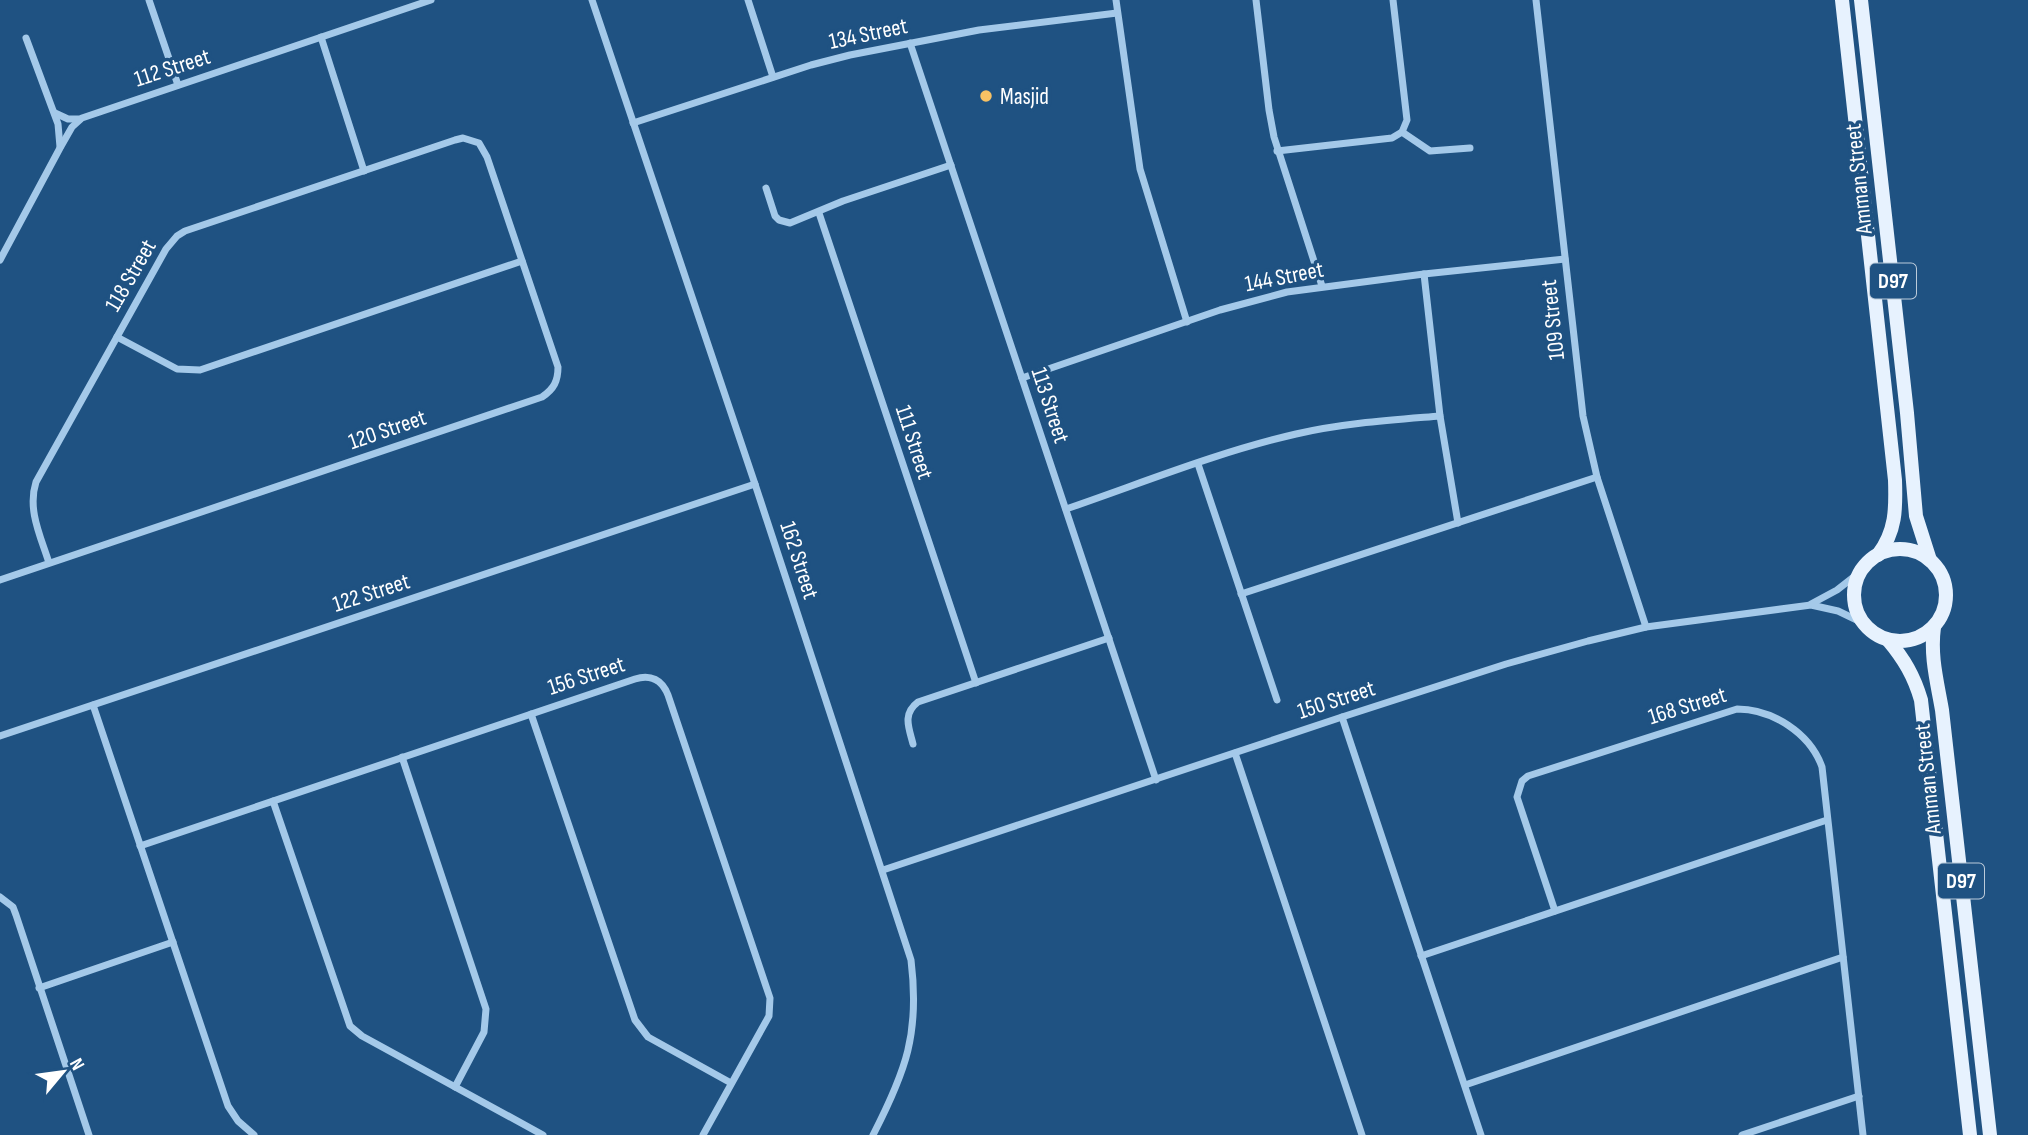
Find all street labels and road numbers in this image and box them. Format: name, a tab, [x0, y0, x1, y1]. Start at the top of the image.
street label: 134 Street	[826, 12, 910, 56]
street label: 112 Street	[131, 43, 214, 93]
street label: Amman Street	[1839, 122, 1879, 236]
street label: 118 Street	[99, 235, 163, 316]
street label: 144 Street	[1242, 256, 1326, 298]
road number: D97	[1870, 264, 1916, 298]
street label: 109 Street	[1535, 278, 1571, 361]
street label: 113 Street	[1025, 364, 1075, 447]
street label: 111 Street	[889, 402, 939, 483]
street label: 120 Street	[345, 404, 430, 456]
street label: 162 Street	[773, 518, 825, 603]
street label: 122 Street	[329, 567, 413, 619]
street label: 156 Street	[544, 650, 628, 702]
street label: 150 Street	[1294, 674, 1379, 726]
street label: 168 Street	[1645, 681, 1730, 731]
street label: Amman Street	[1908, 722, 1948, 836]
road number: D97	[1938, 864, 1984, 898]

